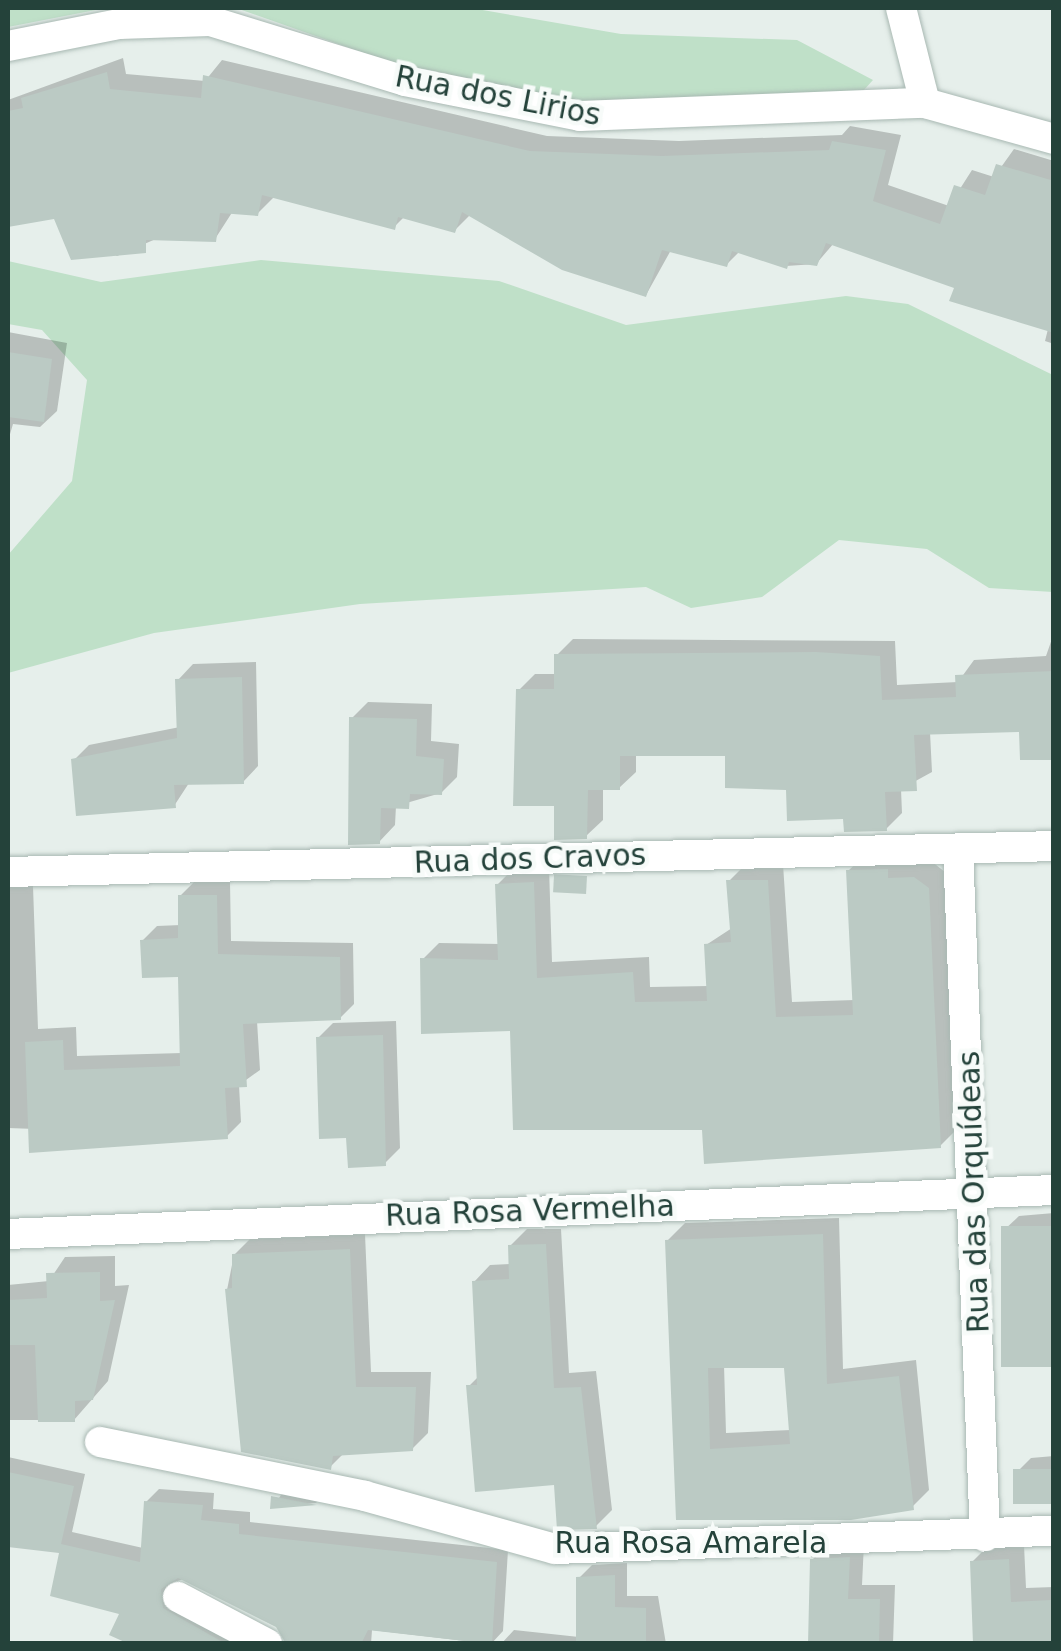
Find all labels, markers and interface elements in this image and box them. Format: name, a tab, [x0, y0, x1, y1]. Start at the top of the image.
street label: Rua dos Lirios	[392, 58, 604, 134]
street label: Rua dos Cravos	[413, 837, 647, 881]
street label: Rua das Orquídeas	[951, 1050, 997, 1334]
street label: Rua Rosa Vermelha	[385, 1188, 675, 1234]
street label: Rua Rosa Amarela	[555, 1525, 827, 1561]

